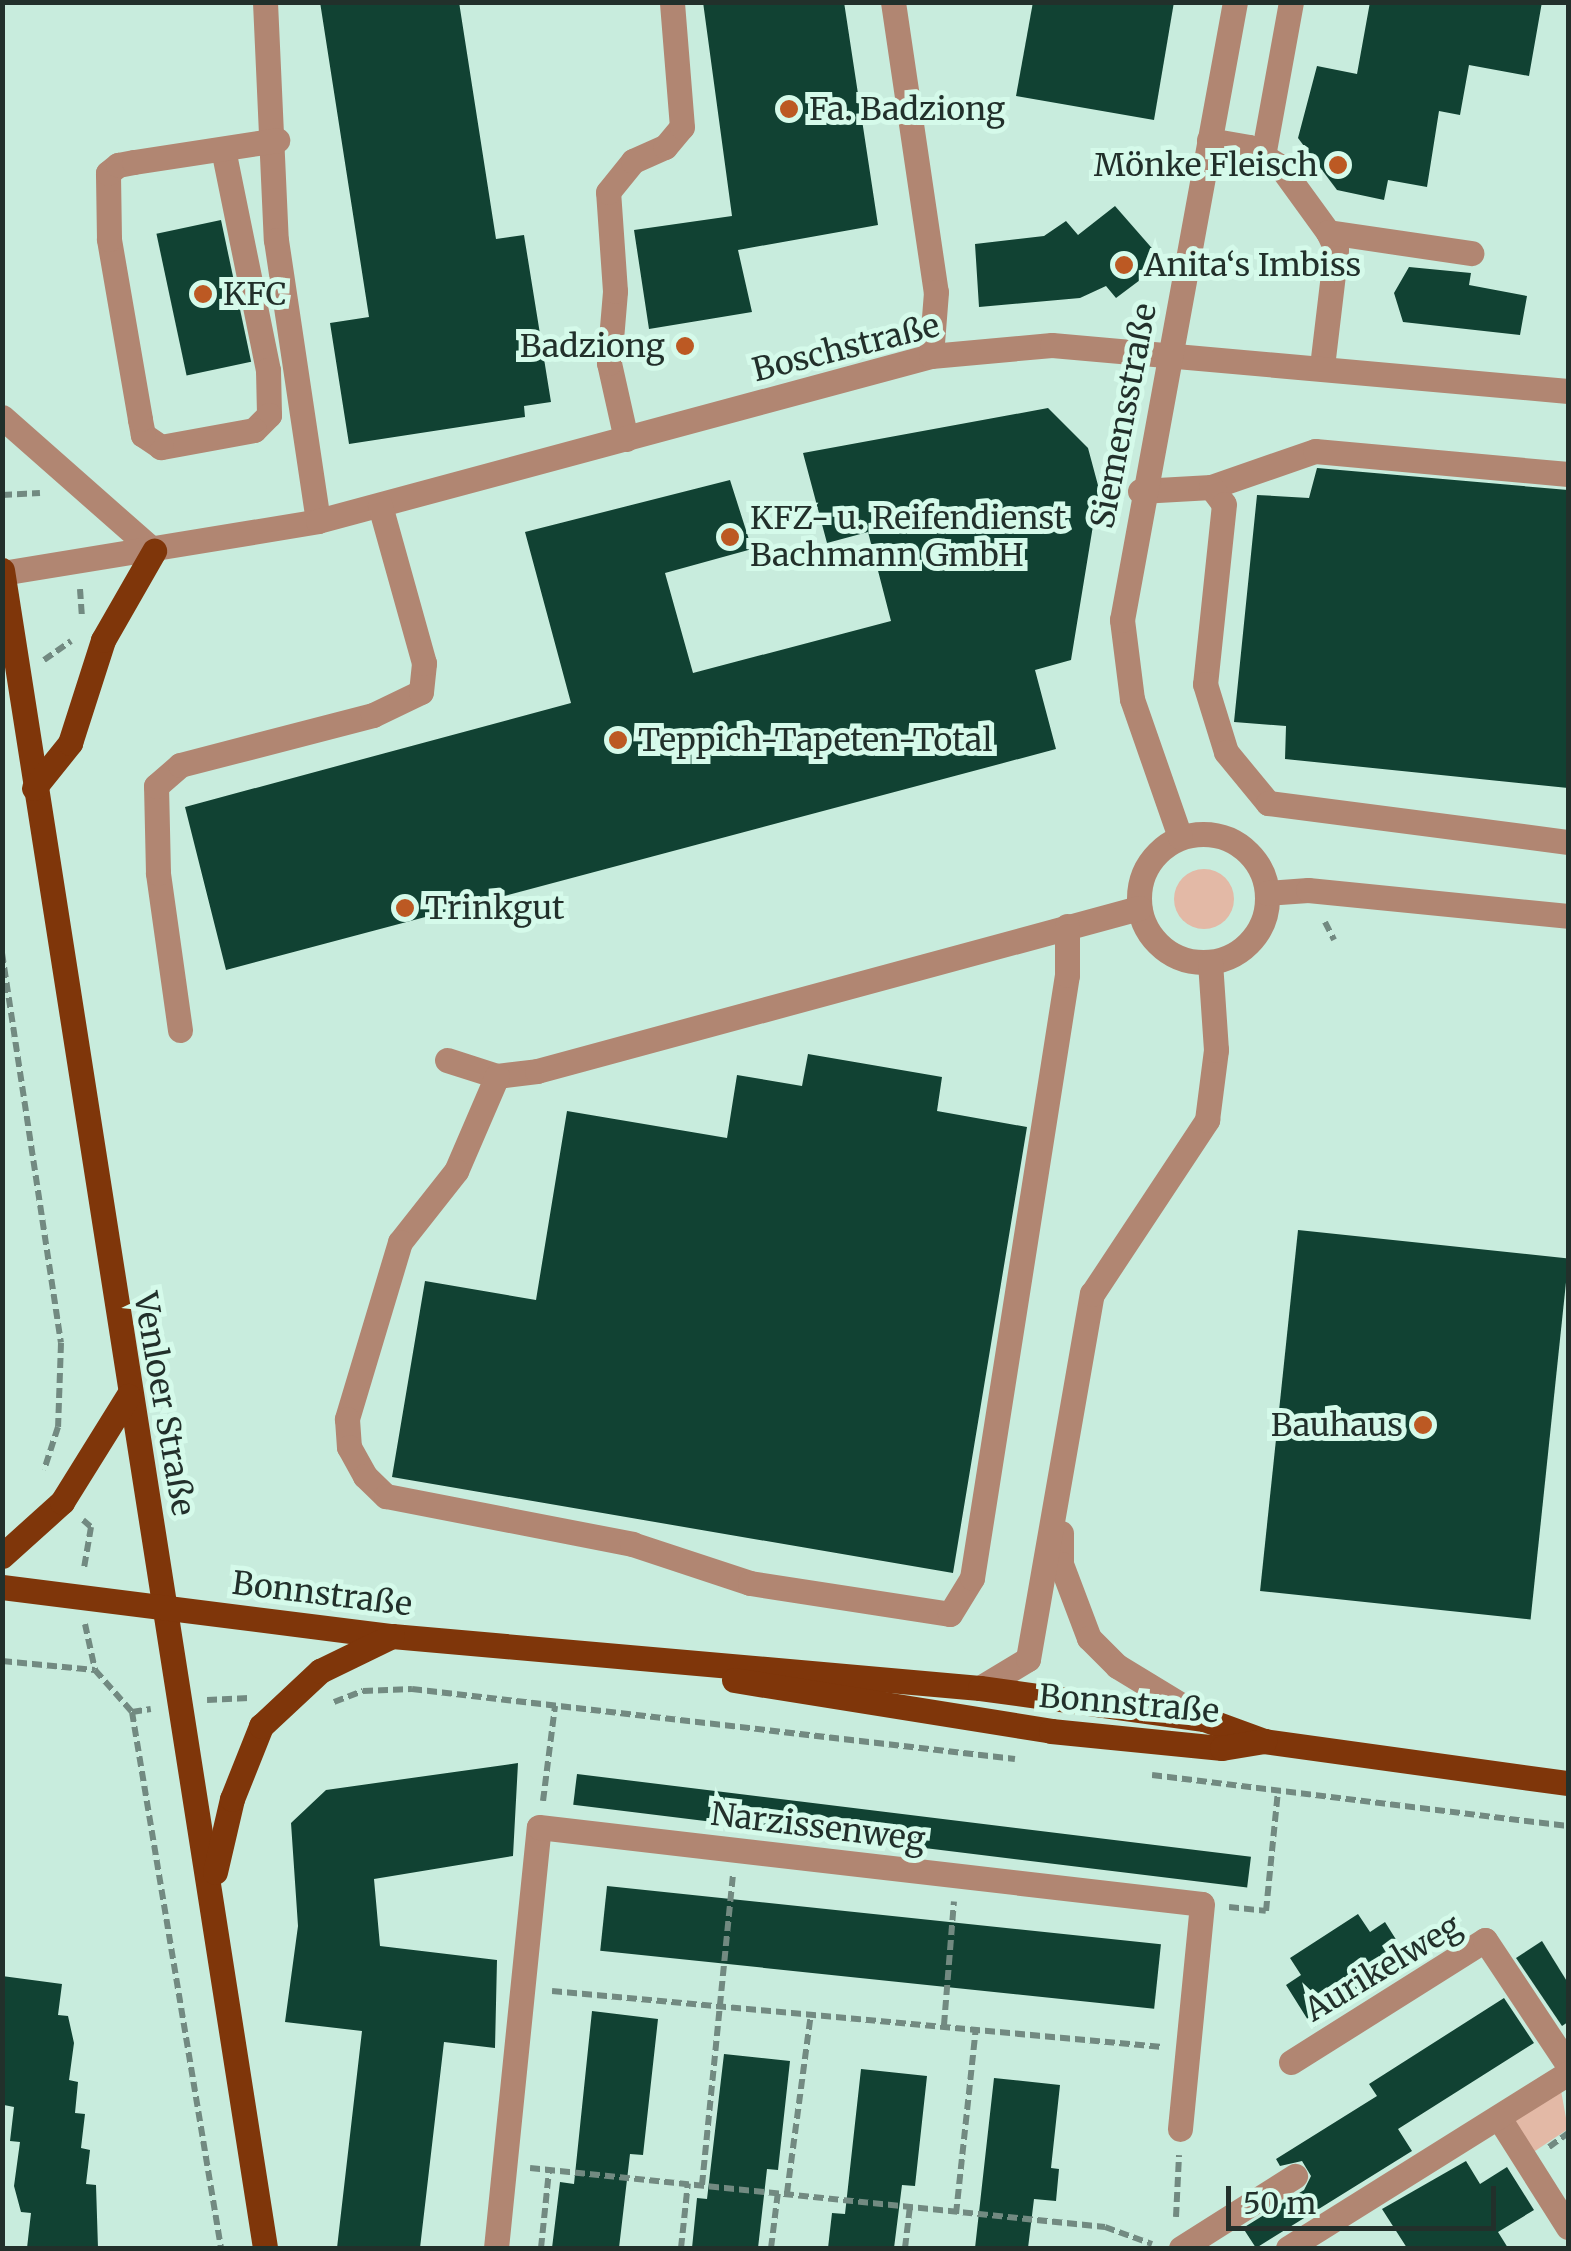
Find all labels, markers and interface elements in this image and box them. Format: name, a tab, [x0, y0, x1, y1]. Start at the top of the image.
place label: Fa. Badziong	[809, 90, 1005, 128]
marker: Fa. Badziong	[778, 98, 800, 120]
place label: Mönke Fleisch	[1094, 146, 1318, 184]
marker: Mönke Fleisch	[1327, 154, 1349, 176]
place label: Anita‘s Imbiss	[1144, 246, 1361, 284]
marker: Anita‘s Imbiss	[1113, 254, 1135, 276]
place label: KFC	[223, 275, 287, 313]
marker: KFC	[192, 283, 214, 305]
street label: Siemensstraße	[1083, 300, 1165, 532]
street label: Boschstraße	[749, 306, 943, 390]
place label: Badziong	[520, 327, 665, 365]
marker: Badziong	[674, 335, 696, 357]
place label: KFZ- u. Reifendienst Bachmann GmbH	[750, 500, 1067, 575]
marker: KFZ- u. Reifendienst Bachmann GmbH	[719, 526, 741, 548]
place label: Teppich-Tapeten-Total	[638, 721, 992, 759]
marker: Teppich-Tapeten-Total	[607, 729, 629, 751]
place label: Trinkgut	[425, 889, 565, 927]
marker: Trinkgut	[394, 897, 416, 919]
street label: Venloer Straße	[125, 1289, 203, 1519]
place label: Bauhaus	[1271, 1406, 1403, 1444]
marker: Bauhaus	[1412, 1414, 1434, 1436]
street label: Bonnstraße	[230, 1564, 414, 1624]
street label: Bonnstraße	[1037, 1677, 1221, 1731]
street label: Narzissenweg	[709, 1795, 927, 1859]
street label: Aurikelweg	[1298, 1906, 1468, 2030]
scale bar	[1231, 2166, 1501, 2228]
text: 50 m	[1243, 2184, 1316, 2222]

